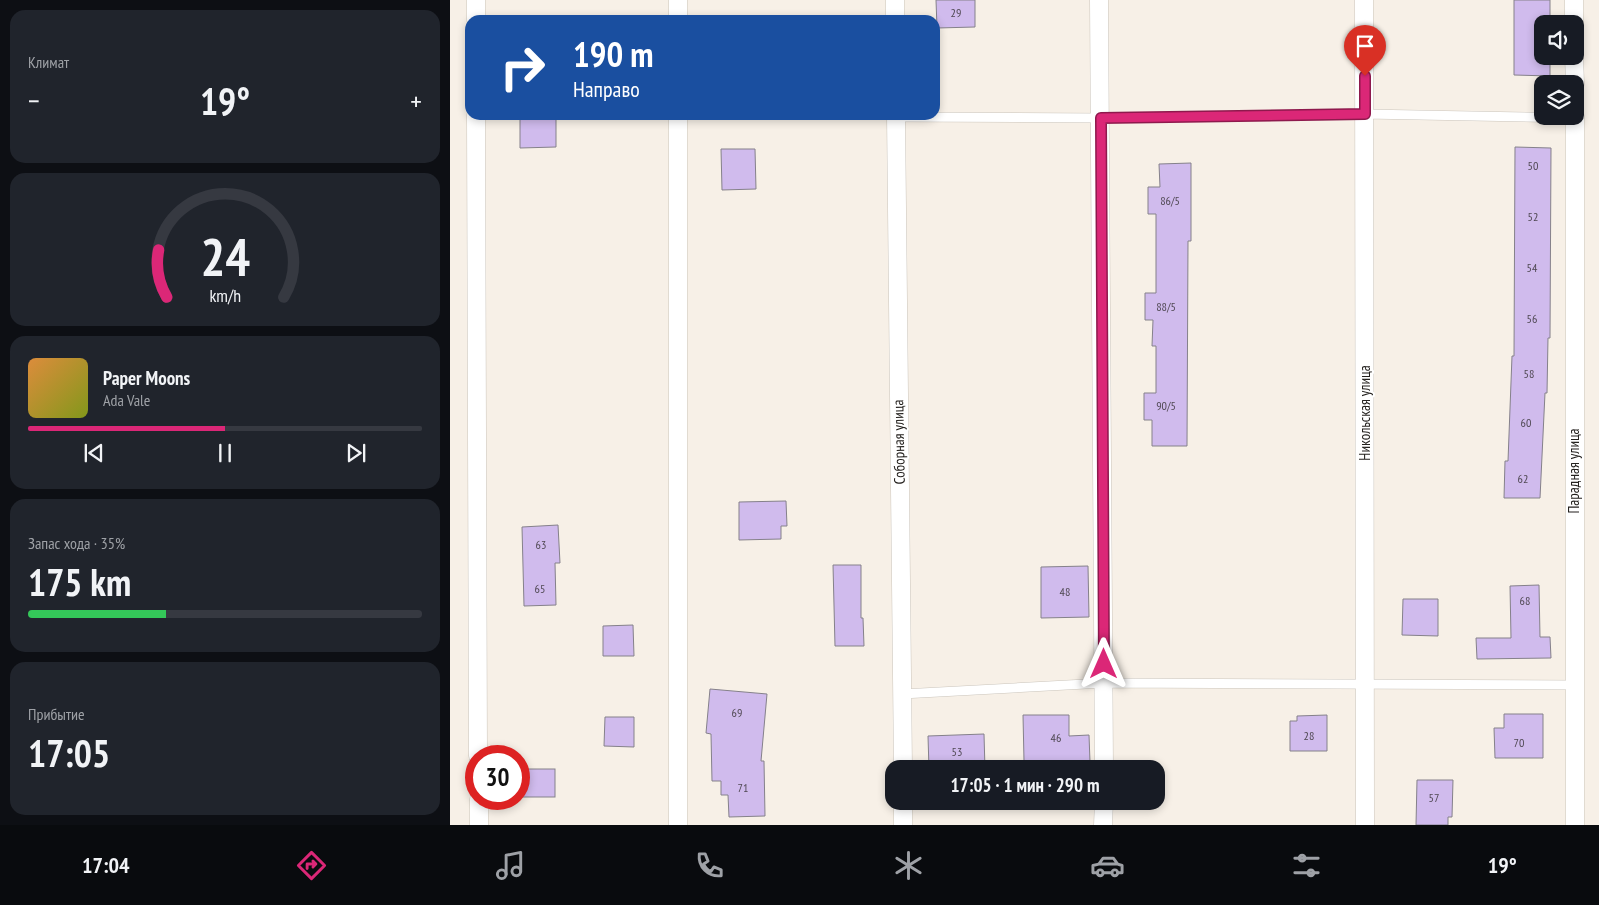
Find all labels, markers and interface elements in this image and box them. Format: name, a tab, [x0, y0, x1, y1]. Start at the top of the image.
house number: 29	[951, 5, 961, 20]
map controls	[1534, 15, 1584, 125]
button: sound	[1534, 15, 1584, 65]
pin	[1344, 25, 1386, 76]
text: 190 m	[573, 31, 654, 77]
icon: arrive	[1351, 32, 1379, 60]
icon: right	[490, 35, 555, 100]
text: Климат	[28, 52, 69, 72]
text: Направо	[573, 75, 640, 103]
button: layers	[1534, 75, 1584, 125]
text: 19°	[200, 76, 250, 125]
text: −	[28, 82, 40, 119]
text: +	[410, 82, 422, 119]
house number: 50	[1528, 158, 1538, 173]
house number: 86/5	[1160, 193, 1180, 208]
house number: 52	[1528, 209, 1538, 224]
text: 24	[200, 223, 250, 290]
house number: 54	[1527, 260, 1538, 275]
text: km/h	[209, 284, 241, 307]
house number: 88/5	[1156, 299, 1176, 314]
house number: 56	[1527, 311, 1537, 326]
street label: Никольская улица	[1355, 365, 1374, 461]
text: Paper Moons	[103, 366, 190, 390]
house number: 58	[1524, 366, 1534, 381]
text: Ada Vale	[103, 390, 150, 410]
house number: 90/5	[1156, 398, 1176, 413]
street label: Соборная улица	[888, 400, 909, 484]
house number: 60	[1521, 415, 1531, 430]
street label: Парадная улица	[1564, 428, 1583, 514]
icon: previous	[80, 439, 108, 467]
icon: pause	[211, 439, 239, 467]
icon: next	[342, 439, 370, 467]
house number: 62	[1518, 471, 1528, 486]
text: Запас хода · 35%	[28, 533, 125, 553]
house number: 63	[536, 537, 546, 552]
text: 175 km	[28, 557, 131, 606]
house number: 65	[535, 581, 545, 596]
house number: 48	[1060, 584, 1070, 599]
house number: 68	[1520, 593, 1530, 608]
position arrow	[1077, 637, 1129, 689]
text: Прибытие	[28, 704, 85, 724]
house number: 69	[732, 705, 742, 720]
text: 17:05	[28, 728, 110, 777]
house number: 28	[1304, 728, 1314, 743]
house number: 46	[1051, 730, 1061, 745]
house number: 70	[1514, 735, 1524, 750]
house number: 53	[952, 744, 962, 759]
speed limit sign: 30	[465, 745, 530, 810]
text: 17:05 · 1 мин · 290 m	[951, 773, 1099, 797]
house number: 71	[738, 780, 748, 795]
house number: 57	[1429, 790, 1439, 805]
icon: directions	[294, 848, 329, 883]
icon: music	[493, 848, 528, 883]
icon: phone	[692, 848, 727, 883]
icon: climate	[891, 848, 926, 883]
icon: car	[1090, 848, 1125, 883]
icon: filters	[1289, 848, 1324, 883]
text: 17:04	[82, 851, 130, 879]
text: 19°	[1488, 851, 1517, 879]

